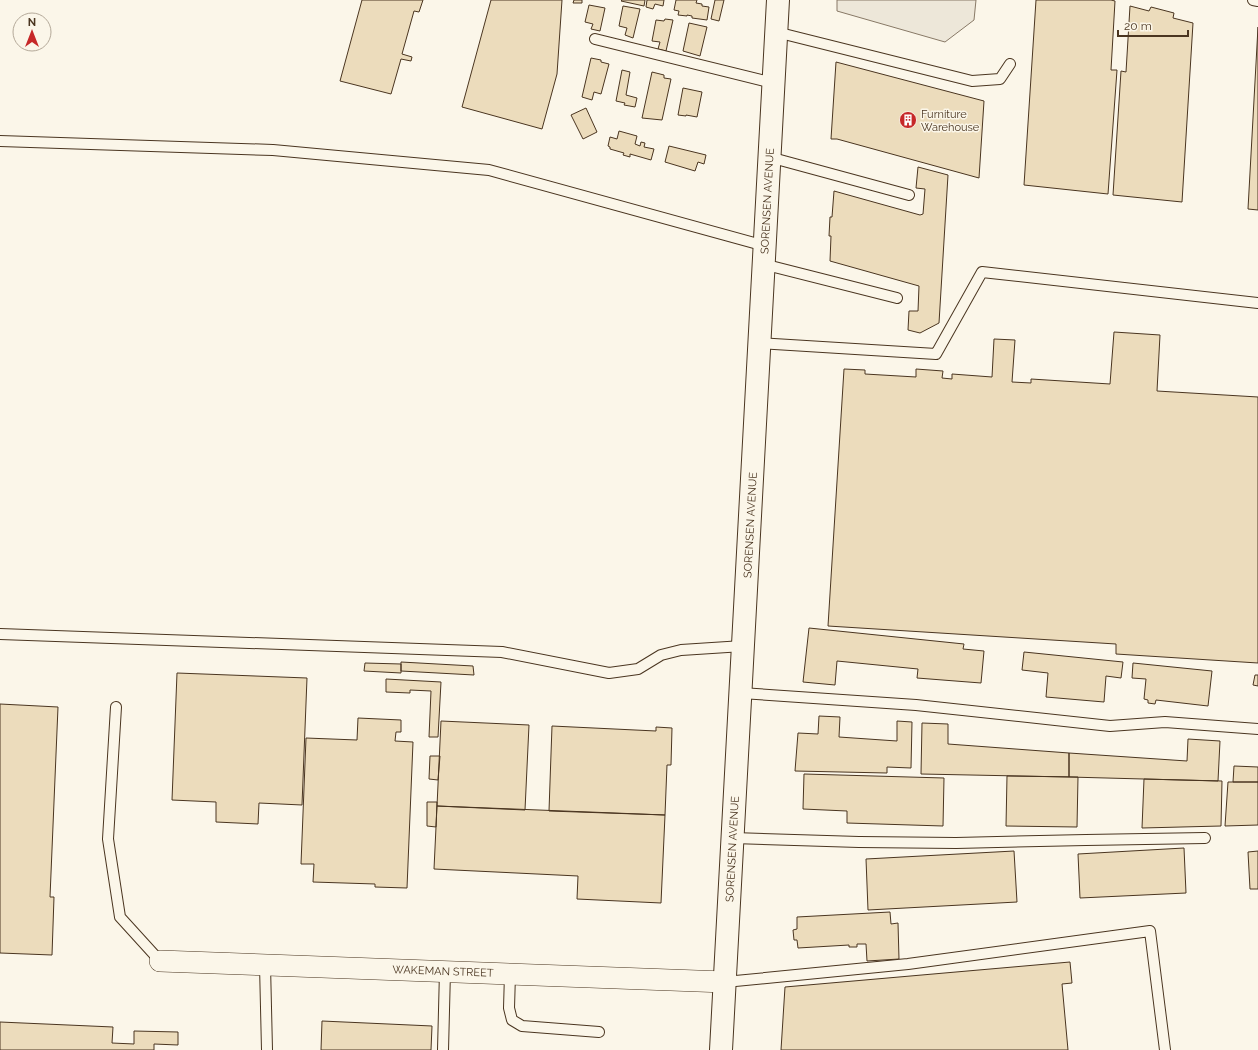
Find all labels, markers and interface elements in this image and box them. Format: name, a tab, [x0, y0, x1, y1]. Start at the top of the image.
north arrow	[12, 12, 52, 52]
scale bar	[1118, 12, 1188, 38]
text: N	[28, 16, 36, 29]
text: 20 m	[1124, 19, 1152, 33]
place label: Furniture Warehouse	[921, 108, 980, 134]
building icon: Furniture Warehouse	[898, 110, 918, 130]
street label: SORENSEN AVENUE	[758, 147, 777, 254]
street label: SORENSEN AVENUE	[741, 471, 760, 578]
street label: SORENSEN AVENUE	[723, 795, 742, 902]
street label: WAKEMAN STREET	[392, 963, 494, 980]

